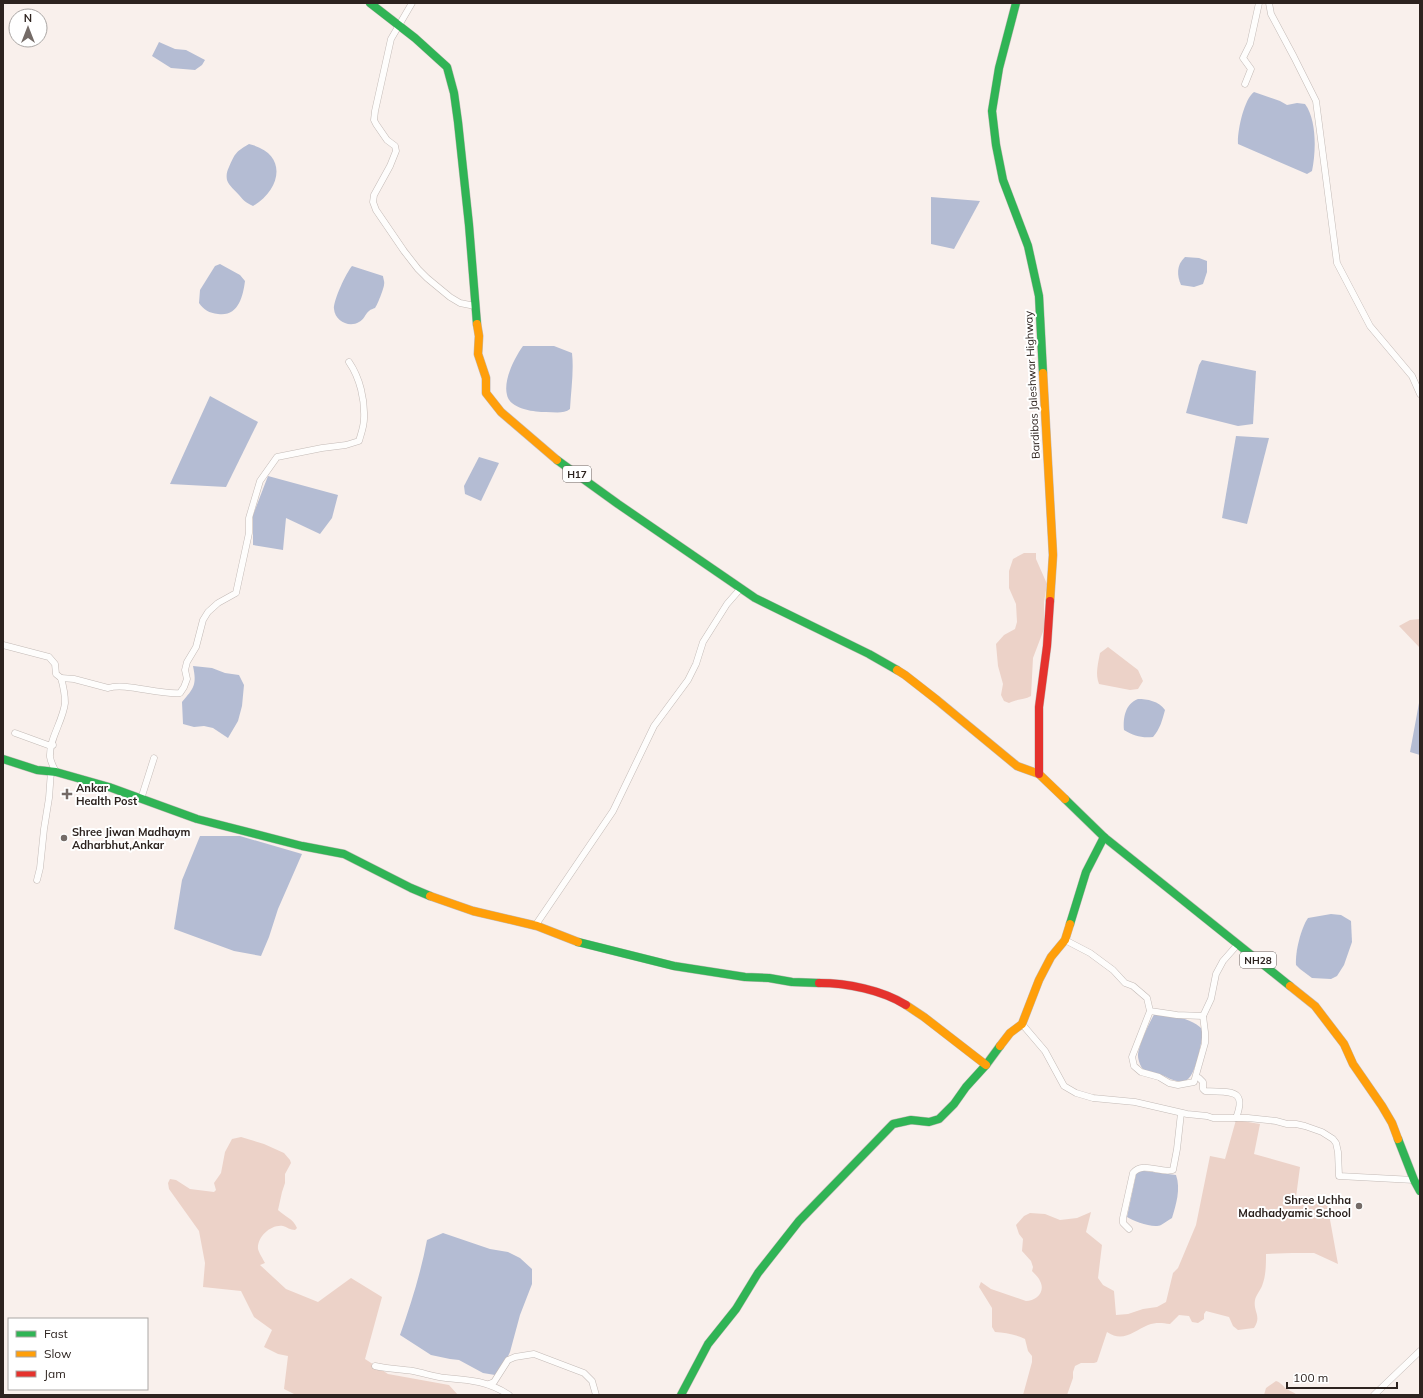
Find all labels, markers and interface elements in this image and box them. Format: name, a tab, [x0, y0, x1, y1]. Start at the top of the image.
north arrow	[8, 8, 48, 48]
text: N	[24, 11, 32, 25]
street label: Bardibas Jaleshwar Highway	[1021, 310, 1043, 459]
road number: H17	[563, 466, 591, 482]
place label: Ankar Health Post	[76, 781, 137, 808]
marker: Ankar Health Post	[61, 788, 73, 800]
place label: Shree Jiwan Madhaym Adharbhut,Ankar	[72, 825, 191, 852]
marker: Shree Jiwan Madhaym Adharbhut,Ankar	[59, 833, 69, 843]
road number: NH28	[1240, 952, 1276, 968]
place label: Shree Uchha Madhadyamic School	[1238, 1193, 1351, 1220]
marker: Shree Uchha Madhadyamic School	[1354, 1201, 1364, 1211]
legend	[8, 1318, 148, 1390]
text: Fast	[44, 1326, 68, 1341]
text: Slow	[44, 1346, 72, 1361]
scale bar	[1287, 1364, 1397, 1390]
text: Jam	[44, 1366, 66, 1381]
text: 100 m	[1293, 1370, 1328, 1385]

